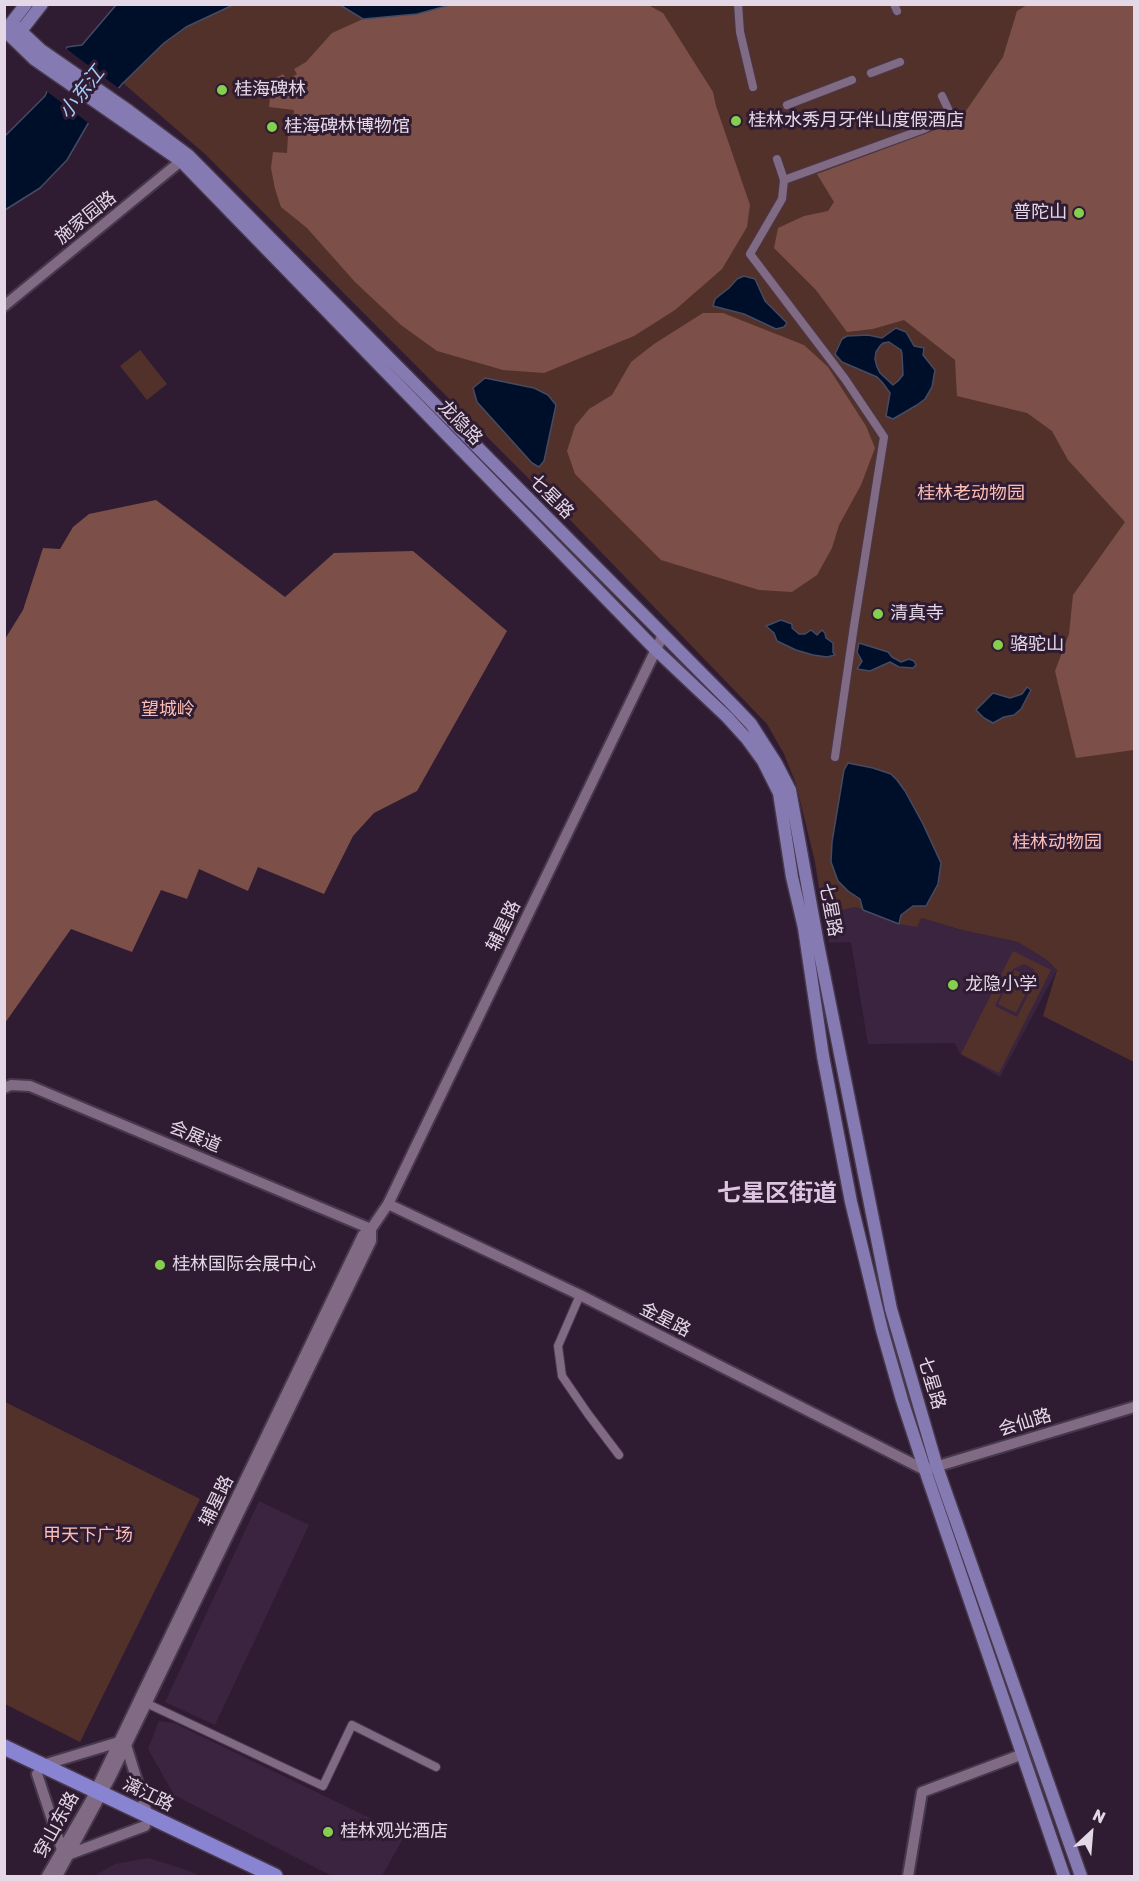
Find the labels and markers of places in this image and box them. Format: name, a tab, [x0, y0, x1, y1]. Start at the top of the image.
place label: 桂海碑林	[234, 79, 306, 101]
marker: 桂海碑林	[215, 83, 229, 97]
place label: 桂林水秀月牙伴山度假酒店	[748, 110, 964, 132]
marker: 桂林水秀月牙伴山度假酒店	[729, 114, 743, 128]
place label: 桂海碑林博物馆	[284, 116, 410, 138]
marker: 桂海碑林博物馆	[265, 120, 279, 134]
place label: 普陀山	[1013, 202, 1067, 224]
marker: 普陀山	[1072, 206, 1086, 220]
place label: 清真寺	[890, 603, 944, 625]
marker: 清真寺	[871, 607, 885, 621]
place label: 骆驼山	[1010, 634, 1064, 656]
marker: 骆驼山	[991, 638, 1005, 652]
place label: 龙隐小学	[965, 974, 1037, 996]
marker: 龙隐小学	[946, 978, 960, 992]
place label: 桂林国际会展中心	[172, 1254, 316, 1276]
marker: 桂林国际会展中心	[153, 1258, 167, 1272]
place label: 桂林观光酒店	[340, 1821, 448, 1843]
marker: 桂林观光酒店	[321, 1825, 335, 1839]

